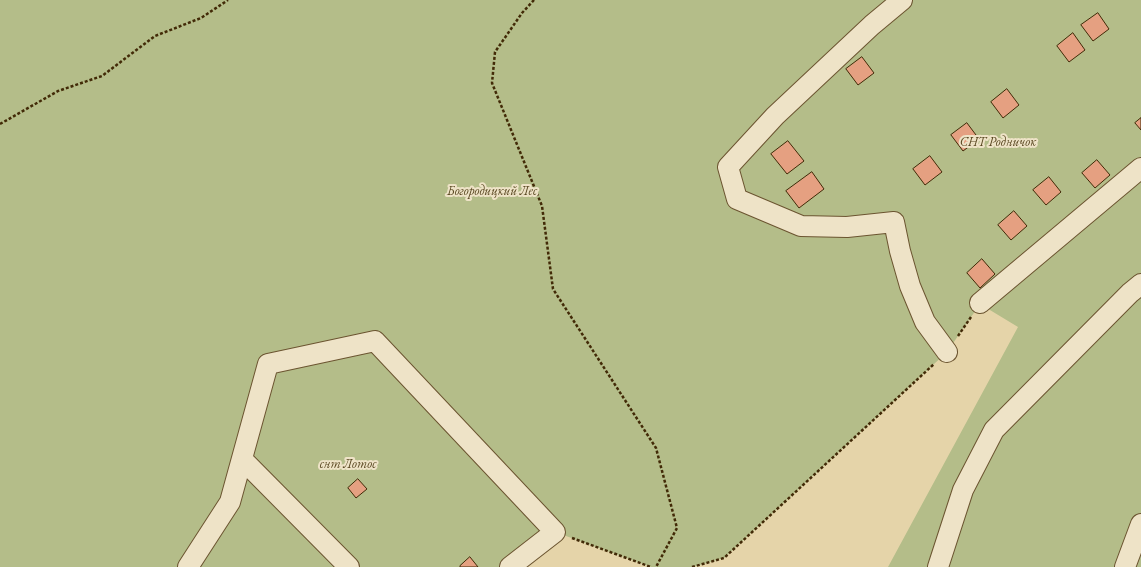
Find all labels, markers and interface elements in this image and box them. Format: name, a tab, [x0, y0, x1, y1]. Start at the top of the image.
park label: СНТ Родничок	[960, 134, 1036, 150]
park label: Богородицкий Лес	[447, 183, 537, 199]
park label: снт Лотос	[320, 456, 376, 472]

